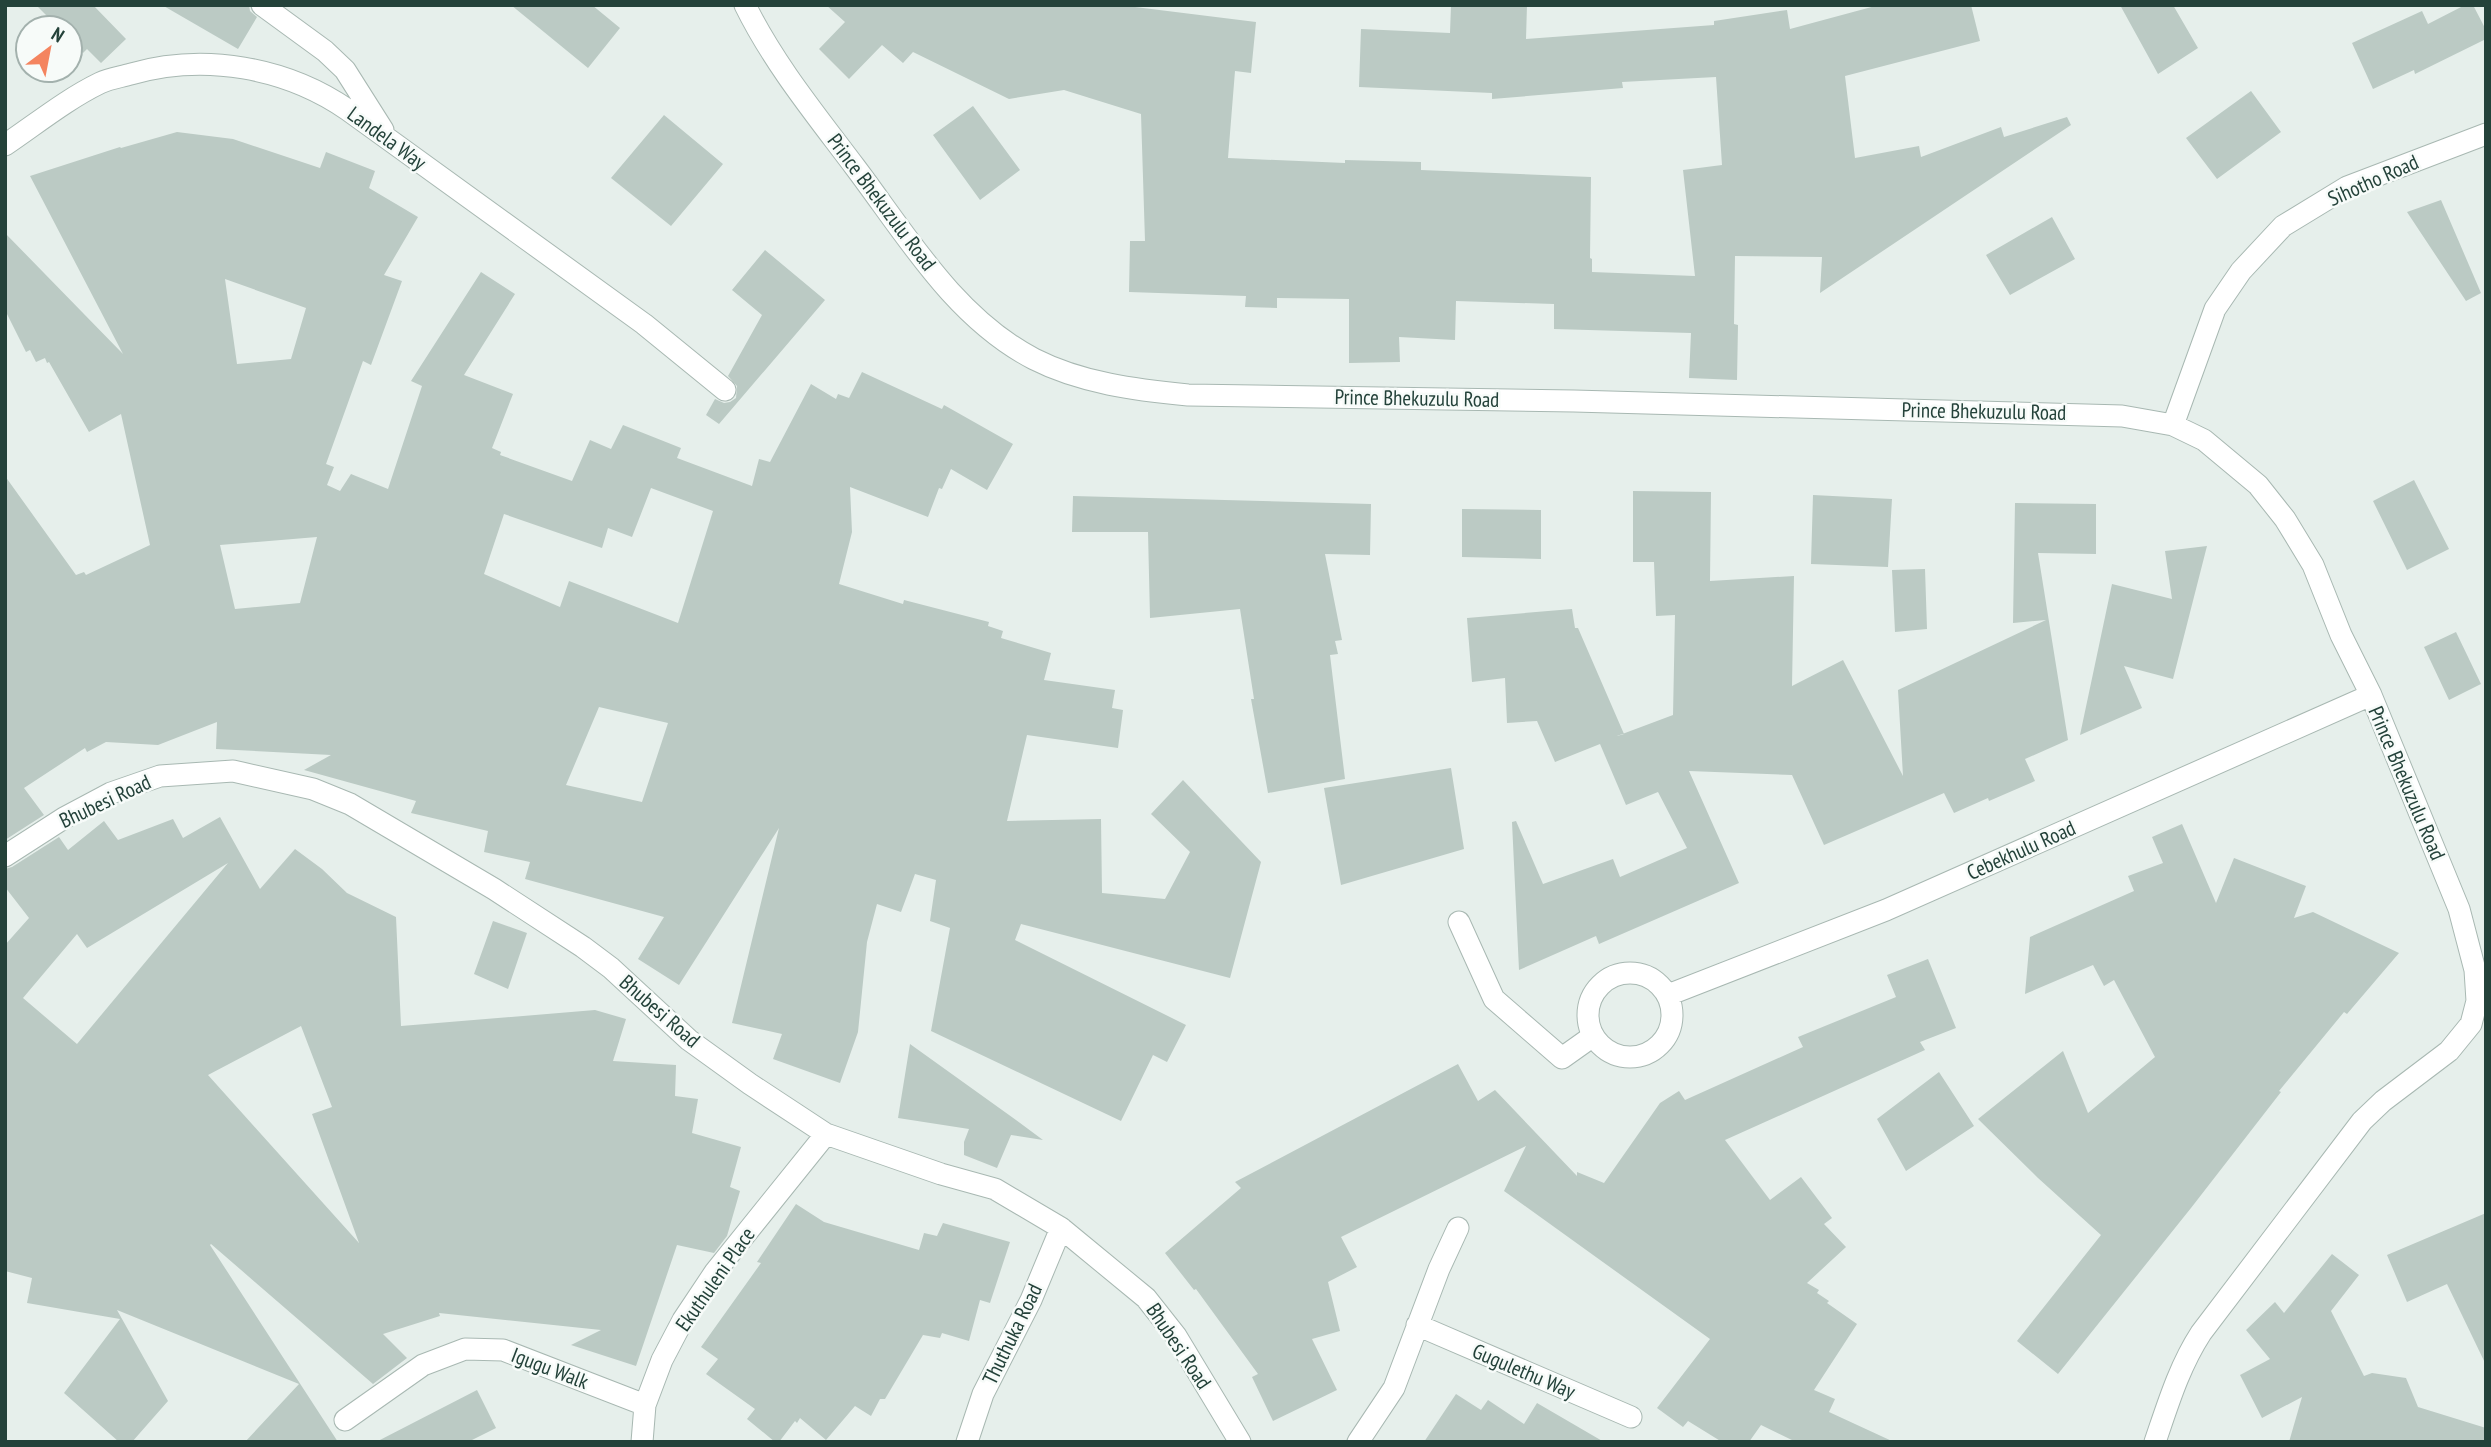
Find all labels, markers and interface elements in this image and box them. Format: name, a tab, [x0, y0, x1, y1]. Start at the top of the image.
north arrow	[14, 14, 84, 84]
text: N	[47, 22, 69, 47]
street label: Landela Way	[342, 100, 432, 176]
street label: Prince Bhekuzulu Road	[822, 128, 942, 276]
street label: Sihotho Road	[2324, 148, 2422, 212]
street label: Prince Bhekuzulu Road	[1334, 383, 1500, 413]
street label: Prince Bhekuzulu Road	[1901, 396, 2067, 426]
street label: Prince Bhekuzulu Road	[2362, 702, 2452, 864]
street label: Bhubesi Road	[55, 768, 155, 834]
street label: Cebekhulu Road	[1962, 814, 2080, 886]
street label: Bhubesi Road	[614, 969, 706, 1053]
street label: Ekuthuleni Place	[669, 1222, 761, 1336]
street label: Thuthuka Road	[976, 1279, 1048, 1389]
street label: Bhubesi Road	[1140, 1298, 1218, 1394]
street label: Gugulethu Way	[1468, 1337, 1580, 1405]
street label: Igugu Walk	[508, 1341, 592, 1395]

